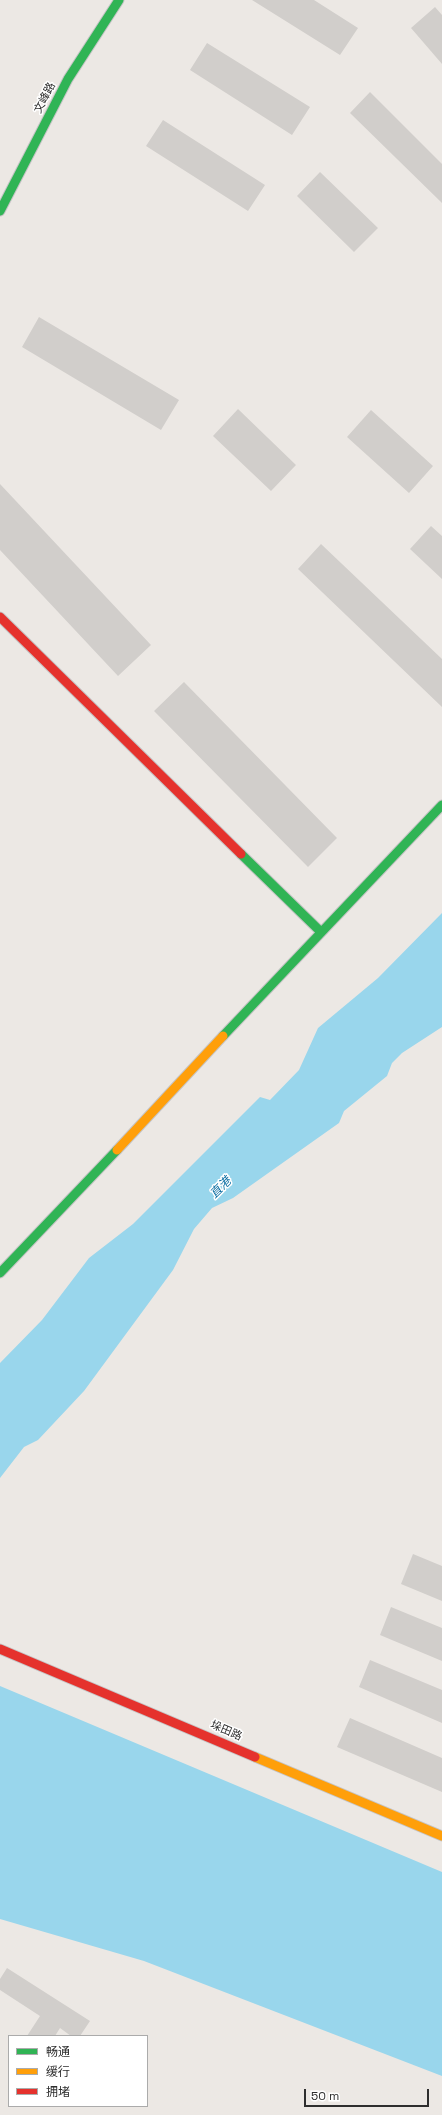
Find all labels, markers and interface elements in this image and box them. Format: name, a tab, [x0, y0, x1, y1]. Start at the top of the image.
street label: 文峰路	[32, 80, 58, 116]
water label: 直港	[207, 1174, 235, 1202]
street label: 垛田路	[208, 1718, 244, 1744]
legend	[8, 2035, 148, 2107]
text: 畅通	[46, 2044, 70, 2060]
text: 缓行	[46, 2064, 70, 2080]
scale bar	[306, 2081, 431, 2107]
text: 拥堵	[46, 2084, 70, 2100]
text: 50 m	[311, 2088, 339, 2104]

